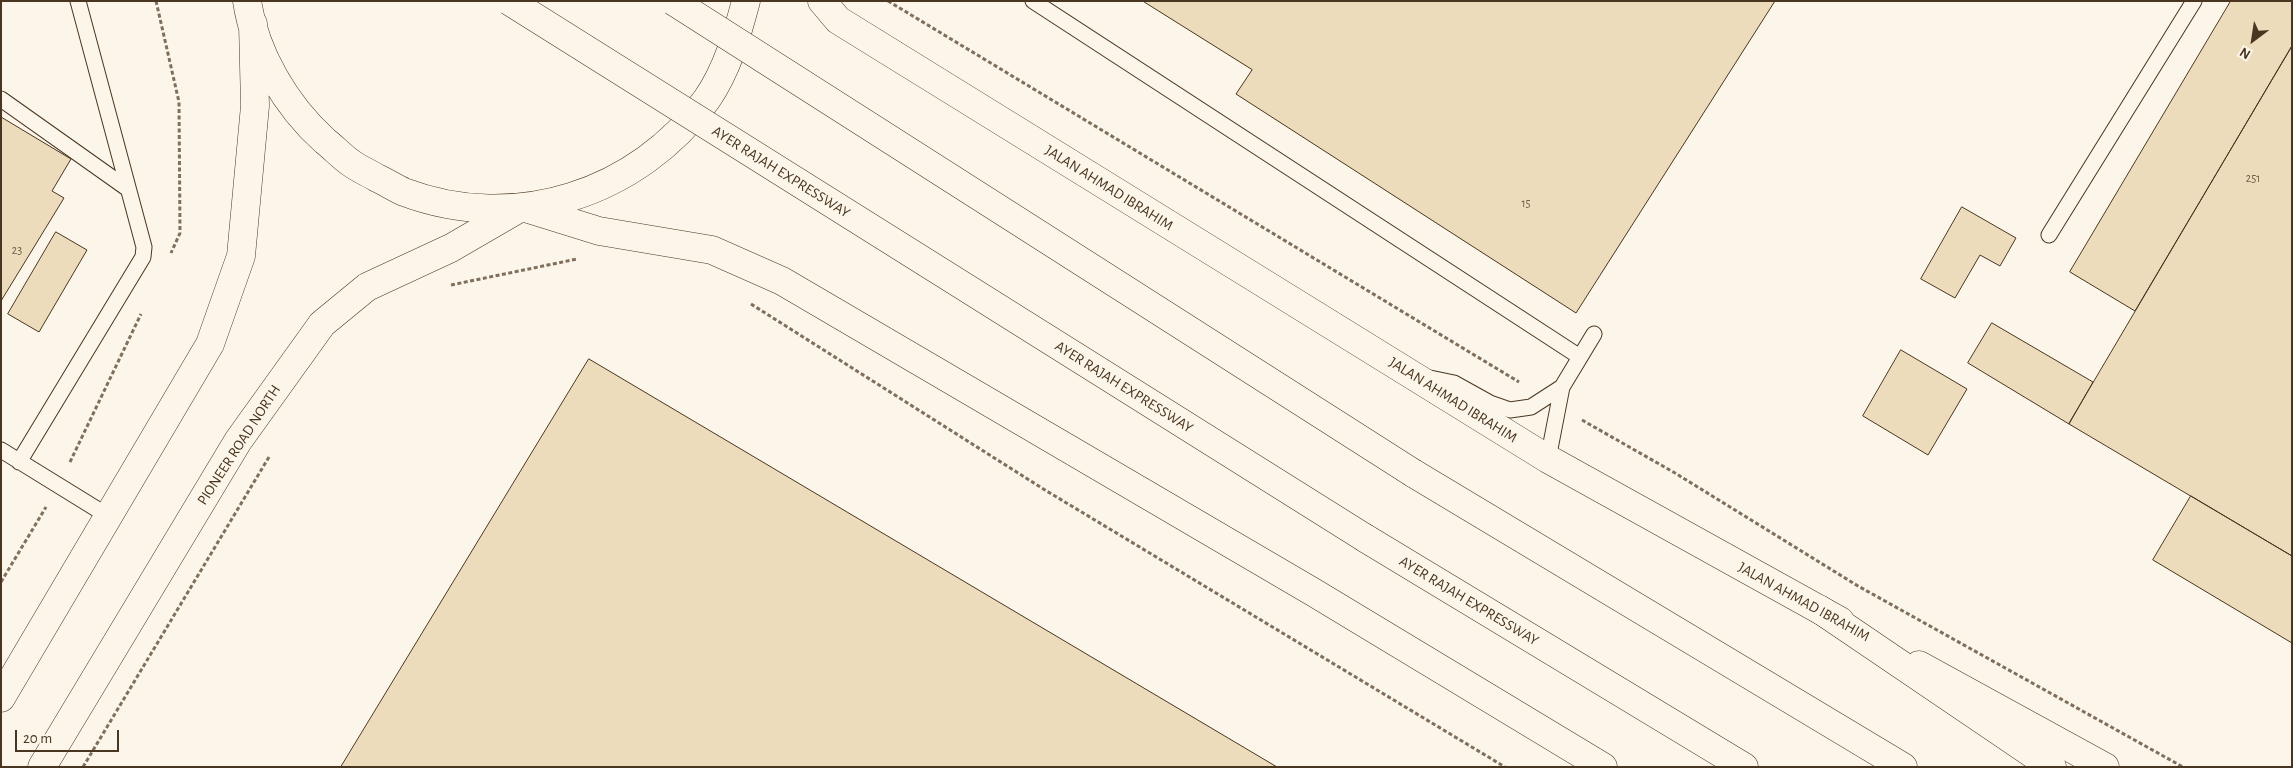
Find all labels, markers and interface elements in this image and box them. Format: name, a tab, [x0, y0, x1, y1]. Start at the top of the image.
north arrow	[2228, 15, 2278, 65]
text: N	[2238, 44, 2253, 61]
street label: AYER RAJAH EXPRESSWAY	[709, 122, 853, 222]
street label: JALAN AHMAD IBRAHIM	[1042, 141, 1176, 235]
house number: 251	[2246, 171, 2260, 185]
house number: 15	[1521, 196, 1531, 210]
house number: 23	[12, 243, 22, 257]
street label: AYER RAJAH EXPRESSWAY	[1052, 337, 1196, 437]
street label: JALAN AHMAD IBRAHIM	[1386, 353, 1520, 447]
street label: PIONEER ROAD NORTH	[193, 381, 285, 509]
street label: AYER RAJAH EXPRESSWAY	[1396, 552, 1542, 650]
street label: JALAN AHMAD IBRAHIM	[1735, 558, 1873, 646]
scale bar	[18, 720, 121, 752]
text: 20 m	[23, 731, 52, 746]

